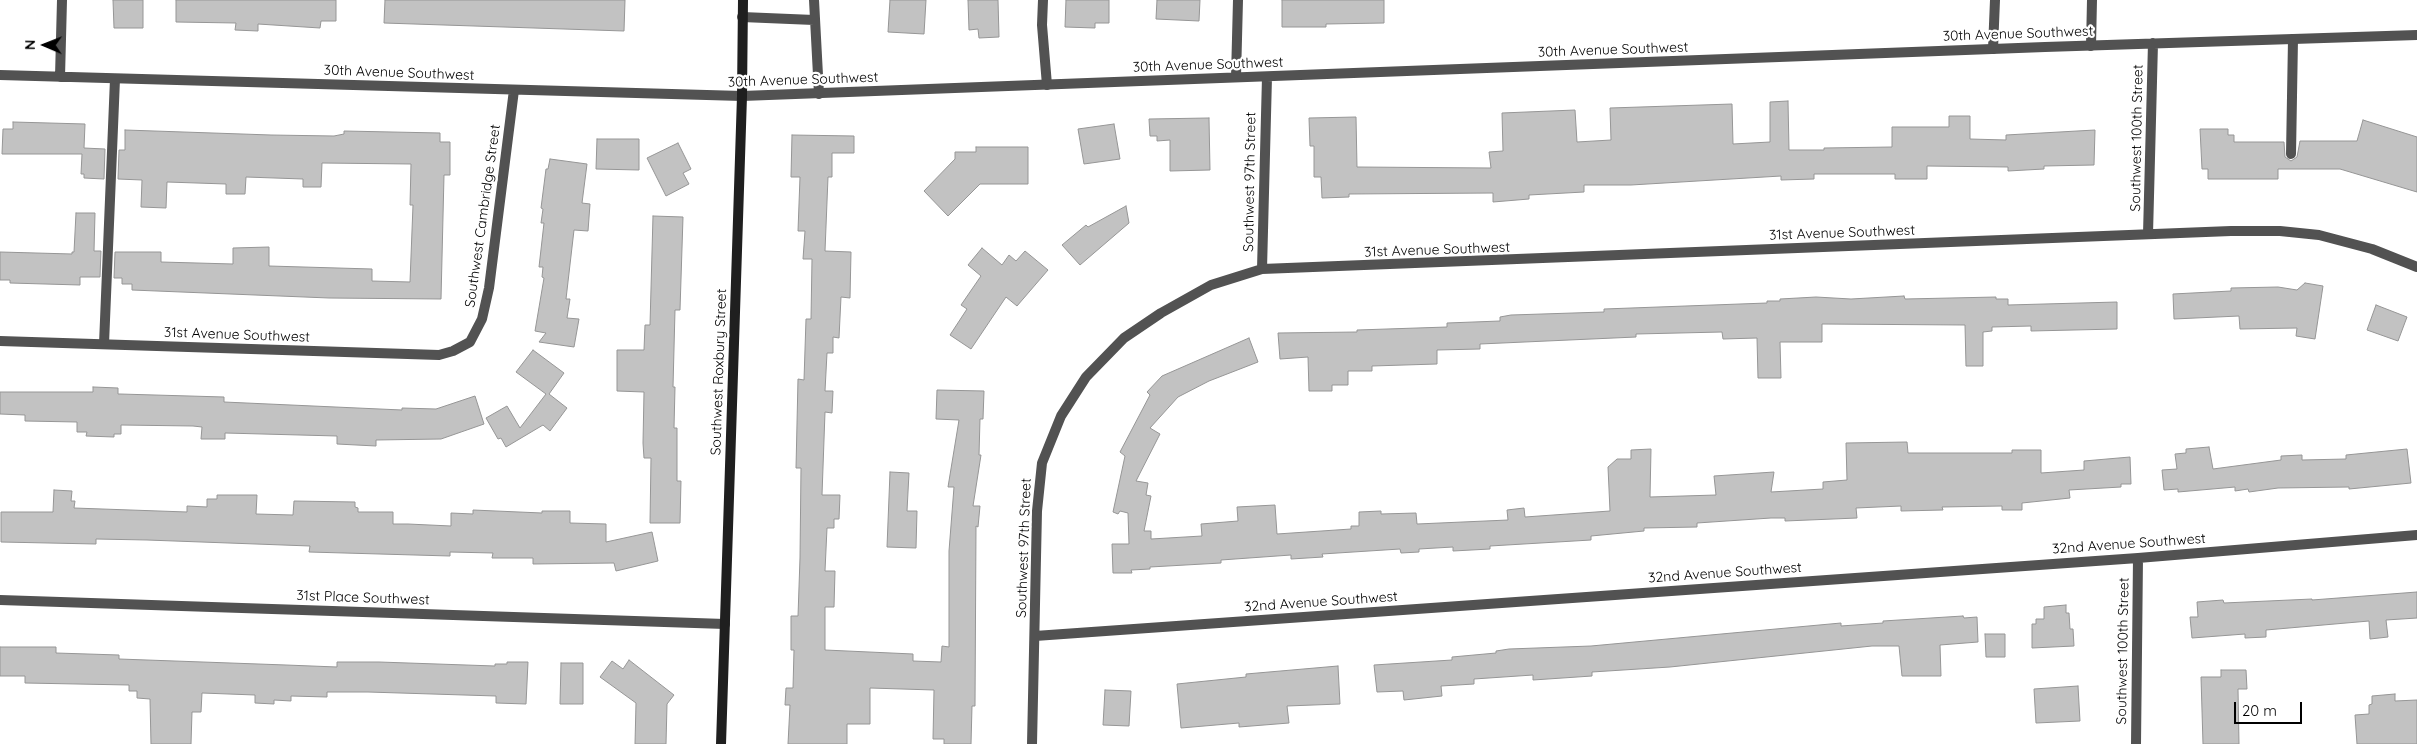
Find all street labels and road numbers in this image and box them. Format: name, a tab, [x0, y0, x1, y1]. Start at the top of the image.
street label: 30th Avenue Southwest	[1942, 23, 2094, 45]
street label: 30th Avenue Southwest	[1537, 39, 1689, 61]
street label: 30th Avenue Southwest	[1132, 54, 1284, 76]
street label: 30th Avenue Southwest	[323, 62, 475, 84]
street label: Southwest 100th Street	[2127, 64, 2147, 212]
street label: 30th Avenue Southwest	[727, 69, 879, 91]
street label: Southwest 97th Street	[1240, 112, 1260, 252]
street label: Southwest Cambridge Street	[462, 123, 504, 309]
street label: 31st Avenue Southwest	[1769, 222, 1915, 244]
street label: 31st Avenue Southwest	[1364, 239, 1510, 261]
street label: Southwest Roxbury Street	[708, 288, 730, 456]
street label: 31st Avenue Southwest	[164, 324, 310, 346]
street label: Southwest 97th Street	[1013, 478, 1035, 618]
street label: 32nd Avenue Southwest	[2052, 530, 2206, 558]
street label: 32nd Avenue Southwest	[1648, 559, 1802, 587]
street label: Southwest 100th Street	[2113, 577, 2133, 725]
street label: 31st Place Southwest	[296, 587, 430, 609]
street label: 32nd Avenue Southwest	[1244, 588, 1398, 616]

